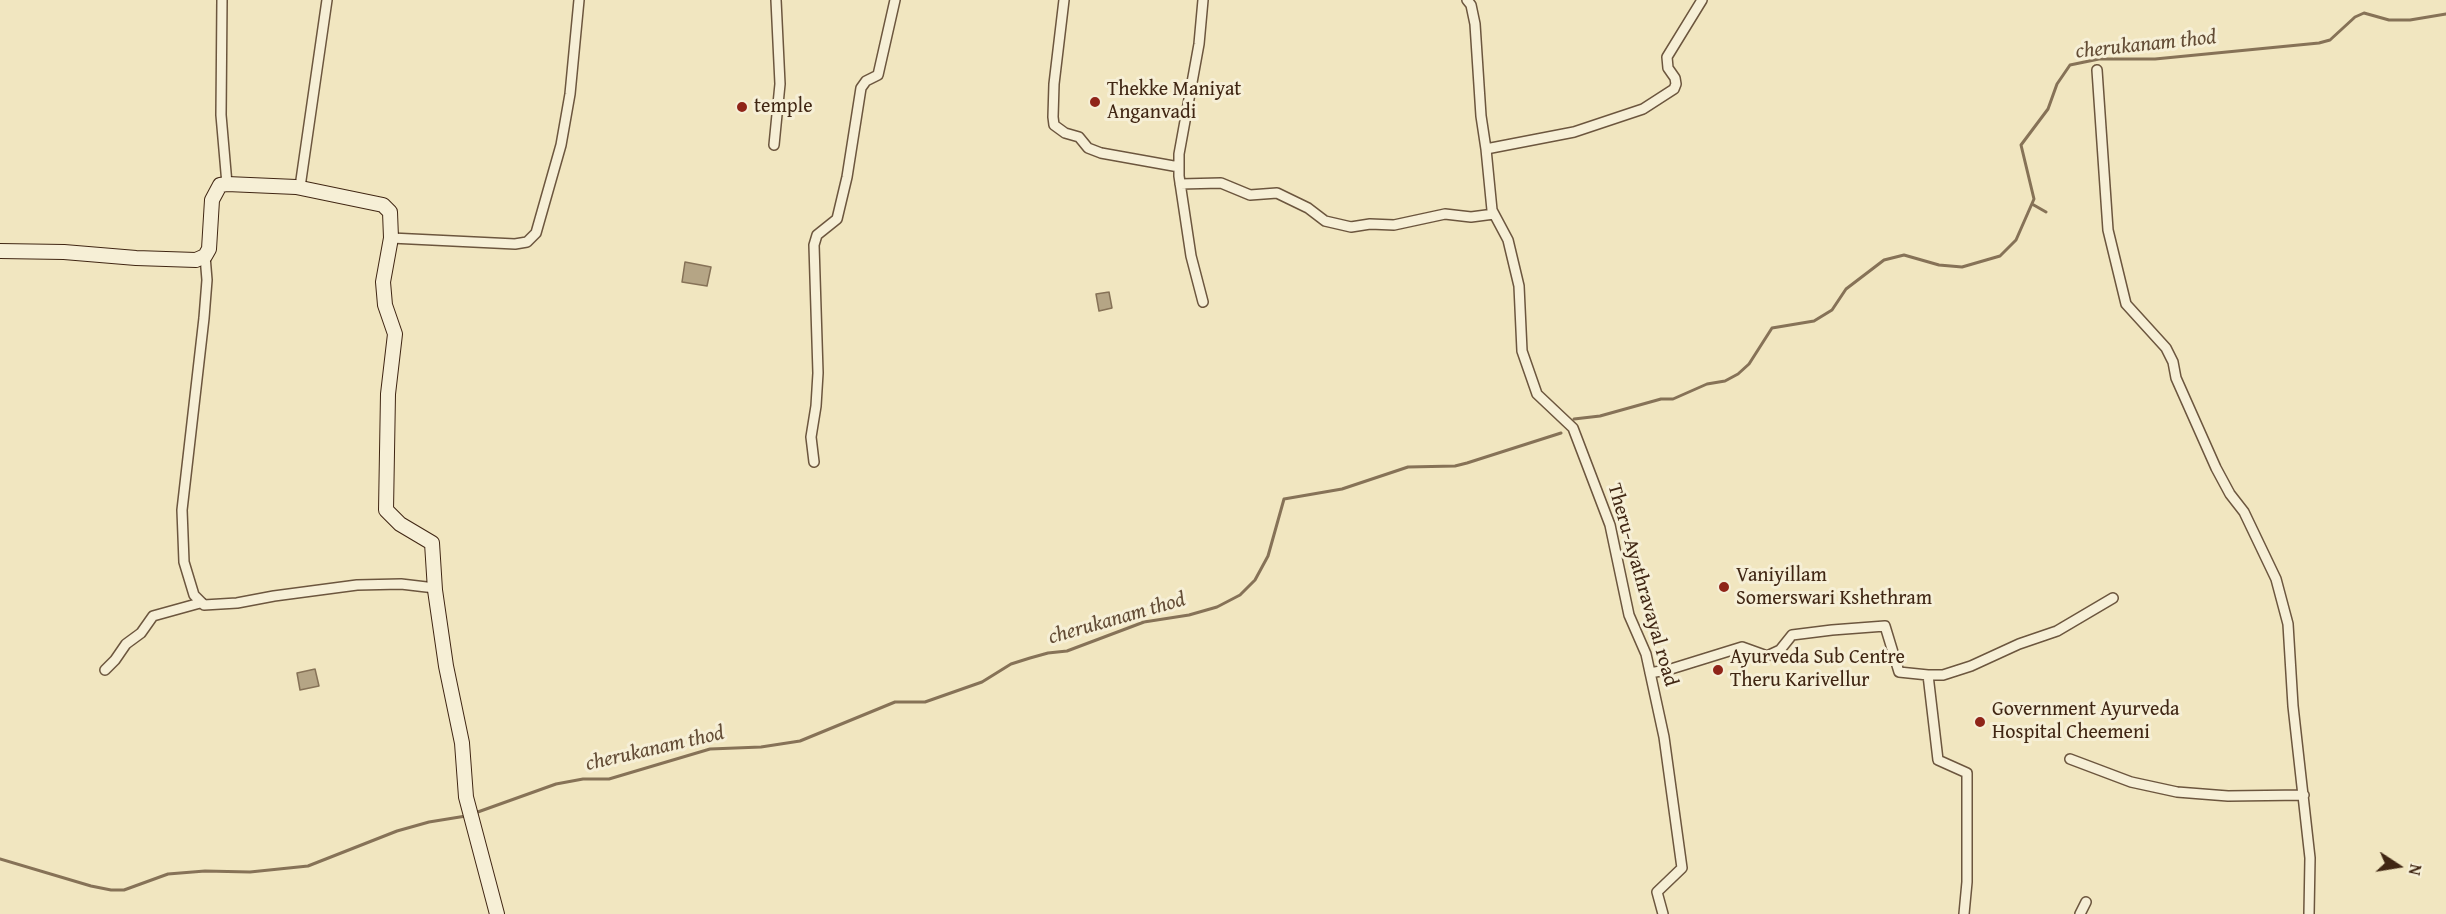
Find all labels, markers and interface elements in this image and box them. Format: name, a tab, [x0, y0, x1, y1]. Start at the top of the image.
water label: cherukanam thod	[2074, 25, 2218, 65]
place label: Thekke Maniyat Anganvadi	[1107, 78, 1241, 125]
place label: temple	[754, 95, 813, 119]
marker: Thekke Maniyat Anganvadi	[1088, 95, 1102, 109]
marker: temple	[735, 100, 749, 114]
street label: Theru-Ayathravayal road	[1602, 481, 1682, 689]
place label: Vaniyillam Somerswari Kshethram	[1736, 564, 1932, 611]
marker: Vaniyillam Somerswari Kshethram	[1717, 580, 1731, 594]
water label: cherukanam thod	[1046, 587, 1188, 651]
place label: Ayurveda Sub Centre Theru Karivellur	[1730, 646, 1905, 693]
marker: Ayurveda Sub Centre Theru Karivellur	[1711, 663, 1725, 677]
place label: Government Ayurveda Hospital Cheemeni	[1992, 698, 2180, 745]
marker: Government Ayurveda Hospital Cheemeni	[1973, 715, 1987, 729]
water label: cherukanam thod	[583, 721, 727, 777]
north arrow	[2368, 836, 2428, 896]
text: N	[2403, 862, 2428, 877]

